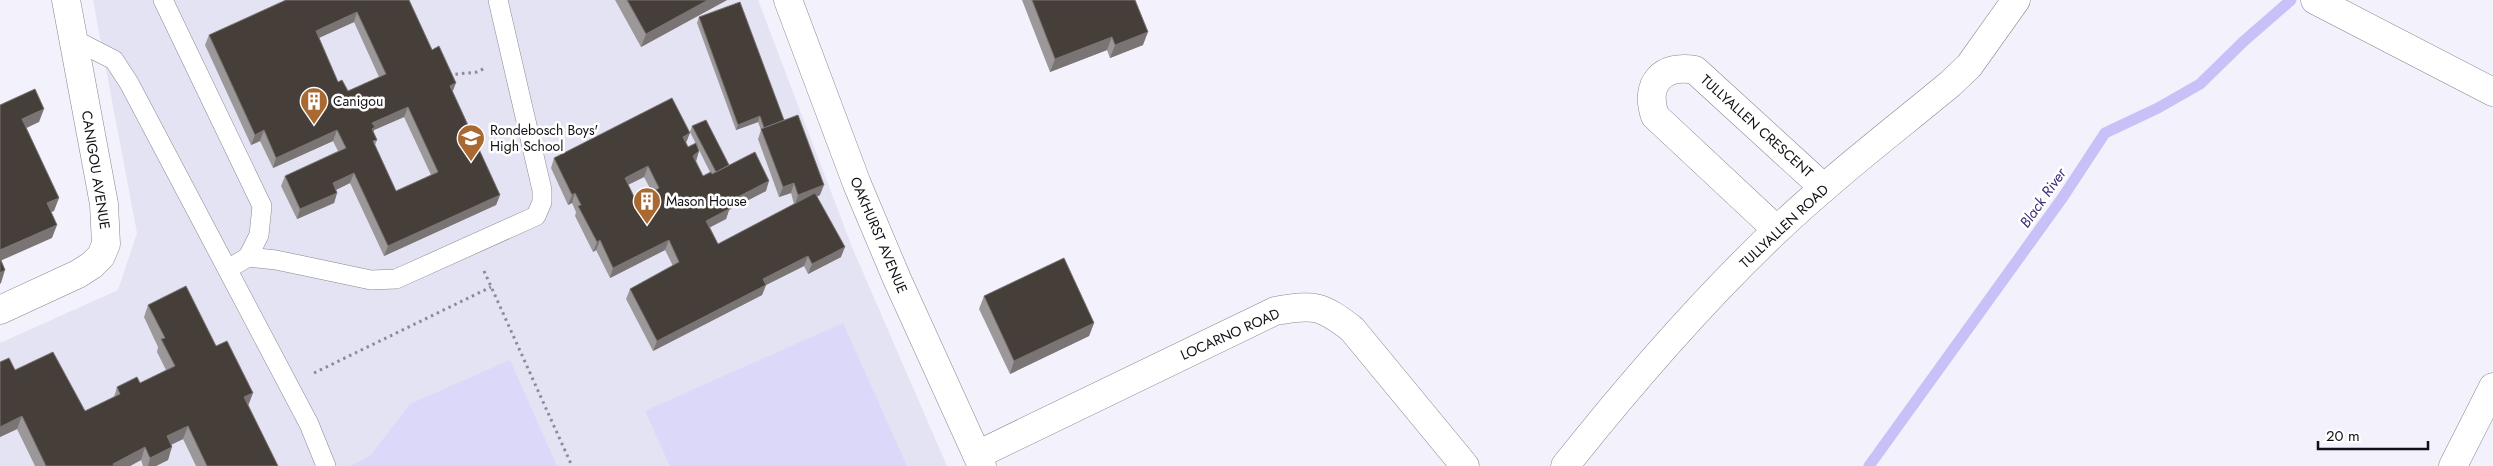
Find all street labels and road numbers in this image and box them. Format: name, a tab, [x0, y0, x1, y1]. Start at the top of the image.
street label: TULLYALLEN CRESCENT	[1696, 70, 1818, 182]
street label: CANIGOU AVENUE	[77, 109, 115, 231]
street label: OAKHURST AVENUE	[845, 174, 913, 296]
street label: TULLYALLEN ROAD	[1735, 179, 1833, 273]
street label: LOCARNO ROAD	[1177, 303, 1283, 365]

